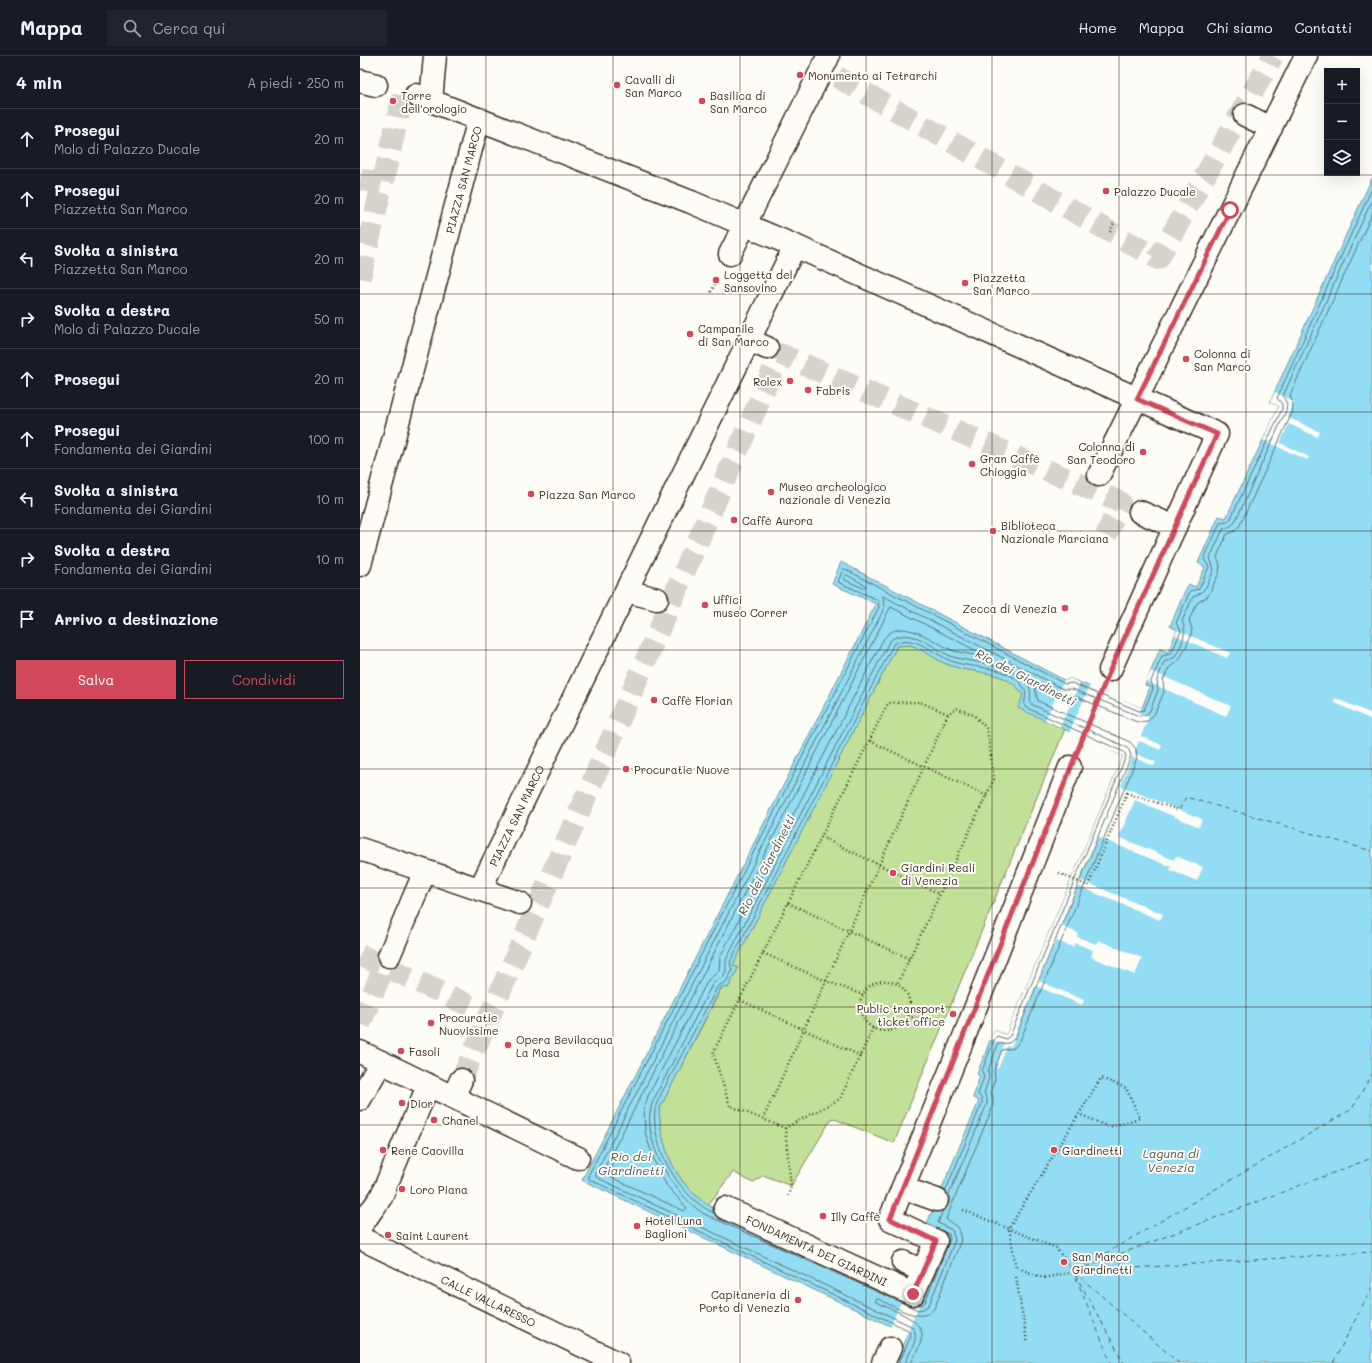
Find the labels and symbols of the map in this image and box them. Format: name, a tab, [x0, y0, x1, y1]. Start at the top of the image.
place label: Monumento ai Tetrarchi	[808, 68, 937, 83]
marker: Monumento ai Tetrarchi	[795, 70, 805, 80]
place label: Cavalli di San Marco	[625, 72, 682, 100]
marker: Cavalli di San Marco	[612, 80, 622, 90]
place label: Torre dell'orologio	[401, 88, 467, 116]
place label: Basilica di San Marco	[710, 88, 767, 116]
marker: Torre dell'orologio	[388, 96, 398, 106]
marker: Basilica di San Marco	[697, 96, 707, 106]
street label: PIAZZA SAN MARCO	[441, 124, 484, 235]
place label: Palazzo Ducale	[1114, 184, 1196, 199]
marker: Palazzo Ducale	[1101, 186, 1111, 196]
route start	[1221, 201, 1239, 219]
place label: Loggetta del Sansovino	[724, 267, 792, 295]
place label: Piazzetta San Marco	[973, 270, 1030, 298]
marker: Loggetta del Sansovino	[711, 275, 721, 285]
marker: Piazzetta San Marco	[960, 278, 970, 288]
place label: Campanile di San Marco	[698, 321, 769, 349]
marker: Campanile di San Marco	[685, 329, 695, 339]
place label: Colonna di San Marco	[1194, 346, 1251, 374]
marker: Colonna di San Marco	[1181, 354, 1191, 364]
place label: Rolex	[753, 374, 782, 389]
marker: Rolex	[785, 376, 795, 386]
place label: Fabris	[816, 383, 850, 398]
marker: Fabris	[803, 385, 813, 395]
place label: Colonna di San Teodoro	[1067, 439, 1135, 467]
marker: Colonna di San Teodoro	[1138, 447, 1148, 457]
place label: Gran Caffè Chioggia	[980, 451, 1040, 479]
marker: Gran Caffè Chioggia	[967, 459, 977, 469]
place label: Museo archeologico nazionale di Venezia	[779, 479, 891, 507]
place label: Piazza San Marco	[539, 487, 636, 502]
marker: Museo archeologico nazionale di Venezia	[766, 487, 776, 497]
marker: Piazza San Marco	[526, 489, 536, 499]
place label: Caffè Aurora	[742, 513, 813, 528]
marker: Caffè Aurora	[729, 515, 739, 525]
place label: Biblioteca Nazionale Marciana	[1001, 518, 1109, 546]
marker: Biblioteca Nazionale Marciana	[988, 526, 998, 536]
place label: Uffici museo Correr	[713, 592, 788, 620]
marker: Uffici museo Correr	[700, 600, 710, 610]
place label: Zecca di Venezia	[962, 601, 1057, 616]
marker: Zecca di Venezia	[1060, 603, 1070, 613]
water label: Rio dei Giardinetti	[973, 645, 1079, 709]
place label: Caffè Florian	[662, 693, 732, 708]
marker: Caffè Florian	[649, 695, 659, 705]
street label: PIAZZA SAN MARCO	[485, 762, 547, 868]
place label: Procuratie Nuove	[634, 762, 730, 777]
marker: Procuratie Nuove	[621, 764, 631, 774]
water label: Rio dei Giardinetti	[734, 812, 798, 918]
place label: Giardini Reali di Venezia	[901, 860, 975, 888]
marker: Giardini Reali di Venezia	[888, 868, 898, 878]
place label: Public transport ticket office	[857, 1001, 945, 1029]
marker: Public transport ticket office	[948, 1009, 958, 1019]
place label: Procuratie Nuovissime	[439, 1010, 499, 1038]
marker: Procuratie Nuovissime	[426, 1018, 436, 1028]
place label: Opera Bevilacqua La Masa	[516, 1032, 613, 1060]
marker: Opera Bevilacqua La Masa	[503, 1040, 513, 1050]
place label: Fasoli	[409, 1044, 440, 1059]
marker: Fasoli	[396, 1046, 406, 1056]
place label: Dior	[410, 1096, 433, 1111]
marker: Dior	[397, 1098, 407, 1108]
place label: Chanel	[442, 1113, 479, 1128]
marker: Chanel	[429, 1115, 439, 1125]
place label: Rene Caovilla	[391, 1143, 464, 1158]
place label: Giardinetti	[1062, 1143, 1122, 1158]
marker: Rene Caovilla	[378, 1145, 388, 1155]
marker: Giardinetti	[1049, 1145, 1059, 1155]
water label: Laguna di Venezia	[1143, 1145, 1200, 1175]
water label: Rio dei Giardinetti	[598, 1148, 664, 1178]
place label: Loro Piana	[410, 1182, 468, 1197]
marker: Loro Piana	[397, 1184, 407, 1194]
place label: Illy Caffè	[831, 1209, 880, 1224]
street label: FONDAMENTA DEI GIARDINI	[744, 1211, 890, 1289]
marker: Illy Caffè	[818, 1211, 828, 1221]
place label: Hotel Luna Baglioni	[645, 1213, 702, 1241]
marker: Hotel Luna Baglioni	[632, 1221, 642, 1231]
place label: Saint Laurent	[396, 1228, 469, 1243]
marker: Saint Laurent	[383, 1230, 393, 1240]
place label: San Marco Giardinetti	[1072, 1249, 1132, 1277]
marker: San Marco Giardinetti	[1059, 1257, 1069, 1267]
street label: CALLE VALLARESSO	[439, 1271, 539, 1330]
route end	[904, 1285, 922, 1303]
place label: Capitaneria di Porto di Venezia	[699, 1287, 790, 1315]
marker: Capitaneria di Porto di Venezia	[793, 1295, 803, 1305]

